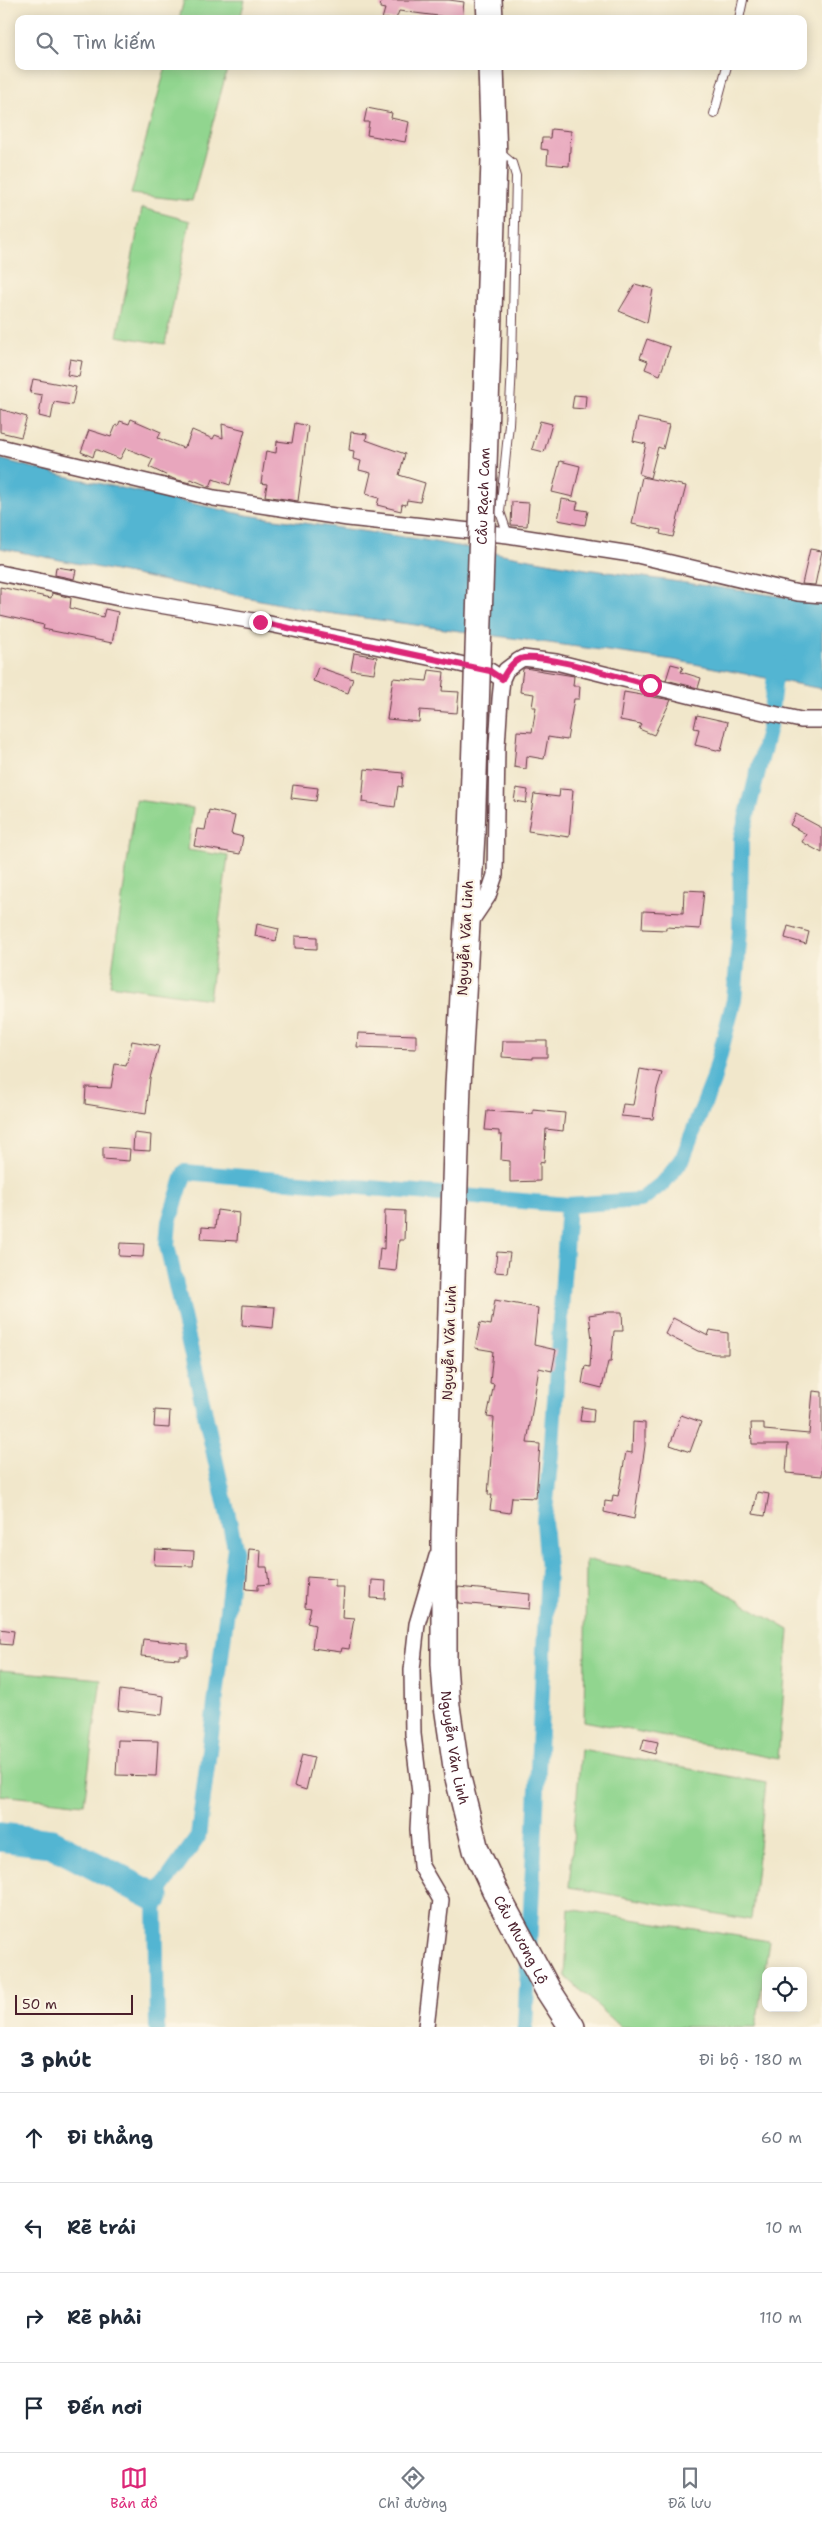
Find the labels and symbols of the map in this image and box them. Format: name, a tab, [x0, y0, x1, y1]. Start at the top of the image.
street label: Cầu Rạch Cam	[472, 447, 494, 545]
route end	[249, 611, 272, 634]
route start	[639, 674, 662, 697]
street label: Nguyễn Văn Linh	[453, 880, 477, 996]
street label: Nguyễn Văn Linh	[438, 1285, 460, 1401]
street label: Nguyễn Văn Linh	[437, 1690, 473, 1807]
street label: Cầu Mương Lộ	[490, 1892, 552, 1987]
scale bar	[15, 1992, 132, 2015]

